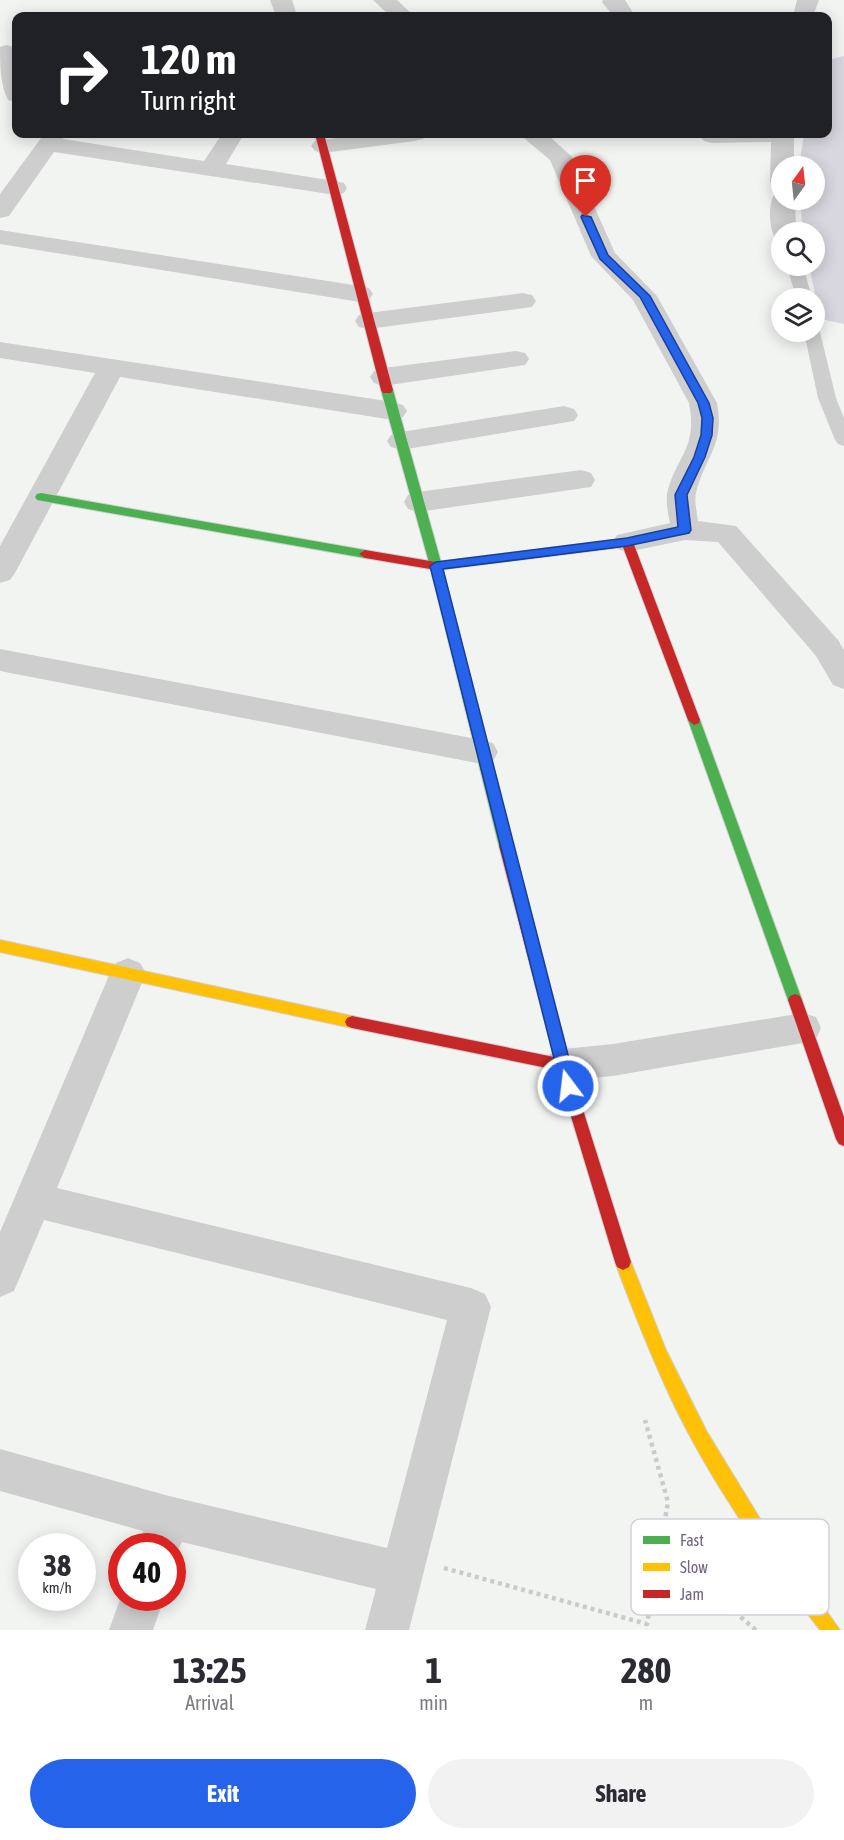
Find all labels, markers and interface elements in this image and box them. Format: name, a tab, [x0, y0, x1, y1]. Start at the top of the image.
text: 120 m	[141, 35, 236, 83]
icon: right	[42, 36, 120, 114]
text: Turn right	[141, 85, 236, 116]
pin	[560, 155, 611, 217]
north arrow	[771, 156, 825, 210]
map controls	[771, 156, 825, 342]
icon: arrive	[569, 164, 602, 197]
button: search	[771, 222, 825, 276]
button: layers	[771, 288, 825, 342]
position arrow	[536, 1054, 600, 1118]
legend	[631, 1519, 829, 1615]
text: Fast	[680, 1531, 704, 1549]
speed limit sign: 40	[108, 1533, 186, 1611]
text: 38	[43, 1548, 71, 1582]
text: Slow	[680, 1558, 708, 1576]
text: km/h	[42, 1579, 72, 1596]
text: Jam	[680, 1585, 704, 1603]
text: 13:25	[173, 1649, 247, 1691]
text: 1	[425, 1649, 442, 1691]
text: 280	[621, 1649, 671, 1691]
text: Arrival	[185, 1691, 234, 1714]
text: min	[419, 1691, 448, 1714]
text: m	[639, 1691, 653, 1714]
button: Exit	[30, 1759, 416, 1828]
button: Share	[428, 1759, 814, 1828]

